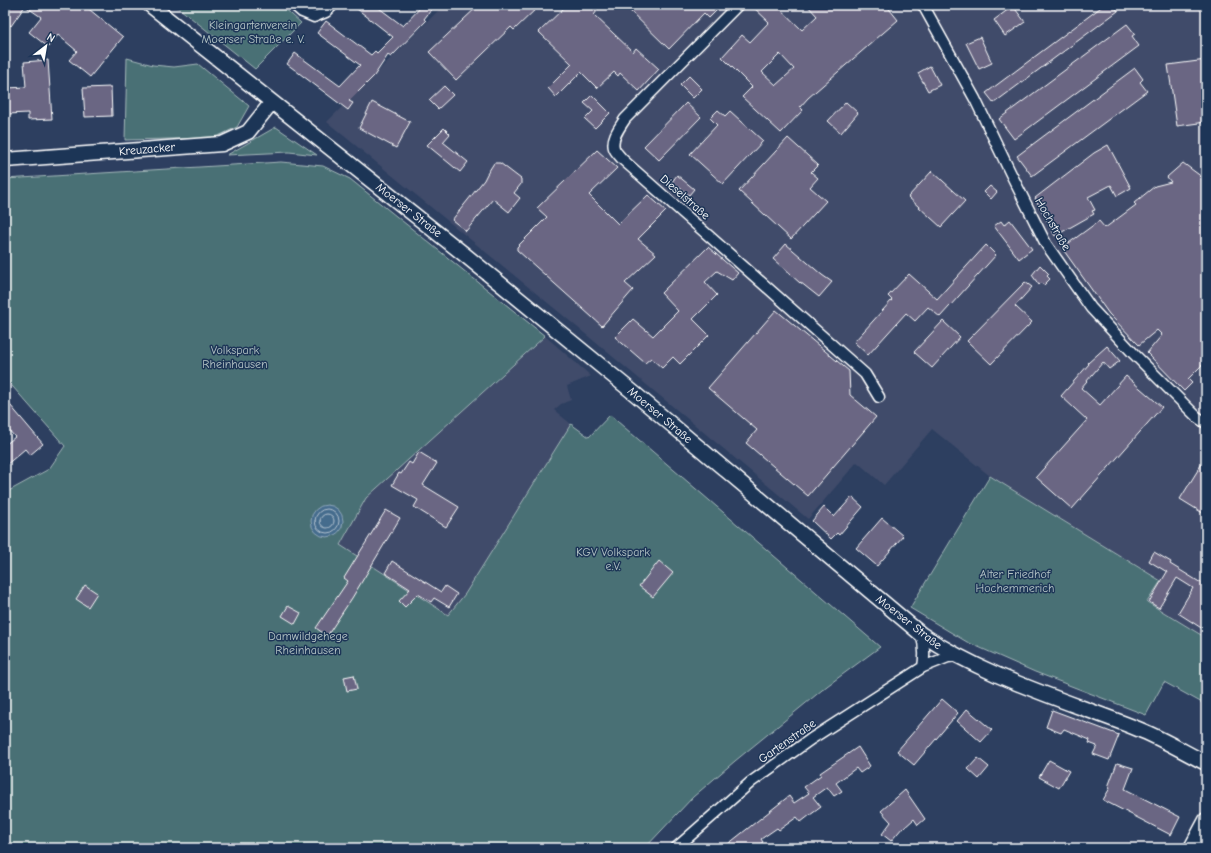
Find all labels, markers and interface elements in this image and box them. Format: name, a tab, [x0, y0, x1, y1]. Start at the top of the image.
park label: Kleingartenverein Moerser Straße e. V.	[202, 18, 305, 46]
north arrow	[26, 26, 66, 66]
text: N	[44, 30, 57, 45]
street label: Kreuzacker	[118, 140, 176, 158]
street label: Dieselstraße	[657, 172, 713, 222]
street label: Moerser Straße	[373, 180, 445, 240]
street label: Hochstraße	[1032, 195, 1074, 253]
park label: Volkspark Rheinhausen	[202, 343, 268, 371]
street label: Moerser Straße	[625, 384, 695, 446]
park label: KGV Volkspark e.V.	[576, 545, 650, 573]
park label: Alter Friedhof Hochemmerich	[976, 567, 1054, 595]
street label: Moerser Straße	[873, 592, 945, 652]
park label: Damwildgehege Rheinhausen	[268, 629, 348, 657]
street label: Gartenstraße	[756, 716, 818, 766]

